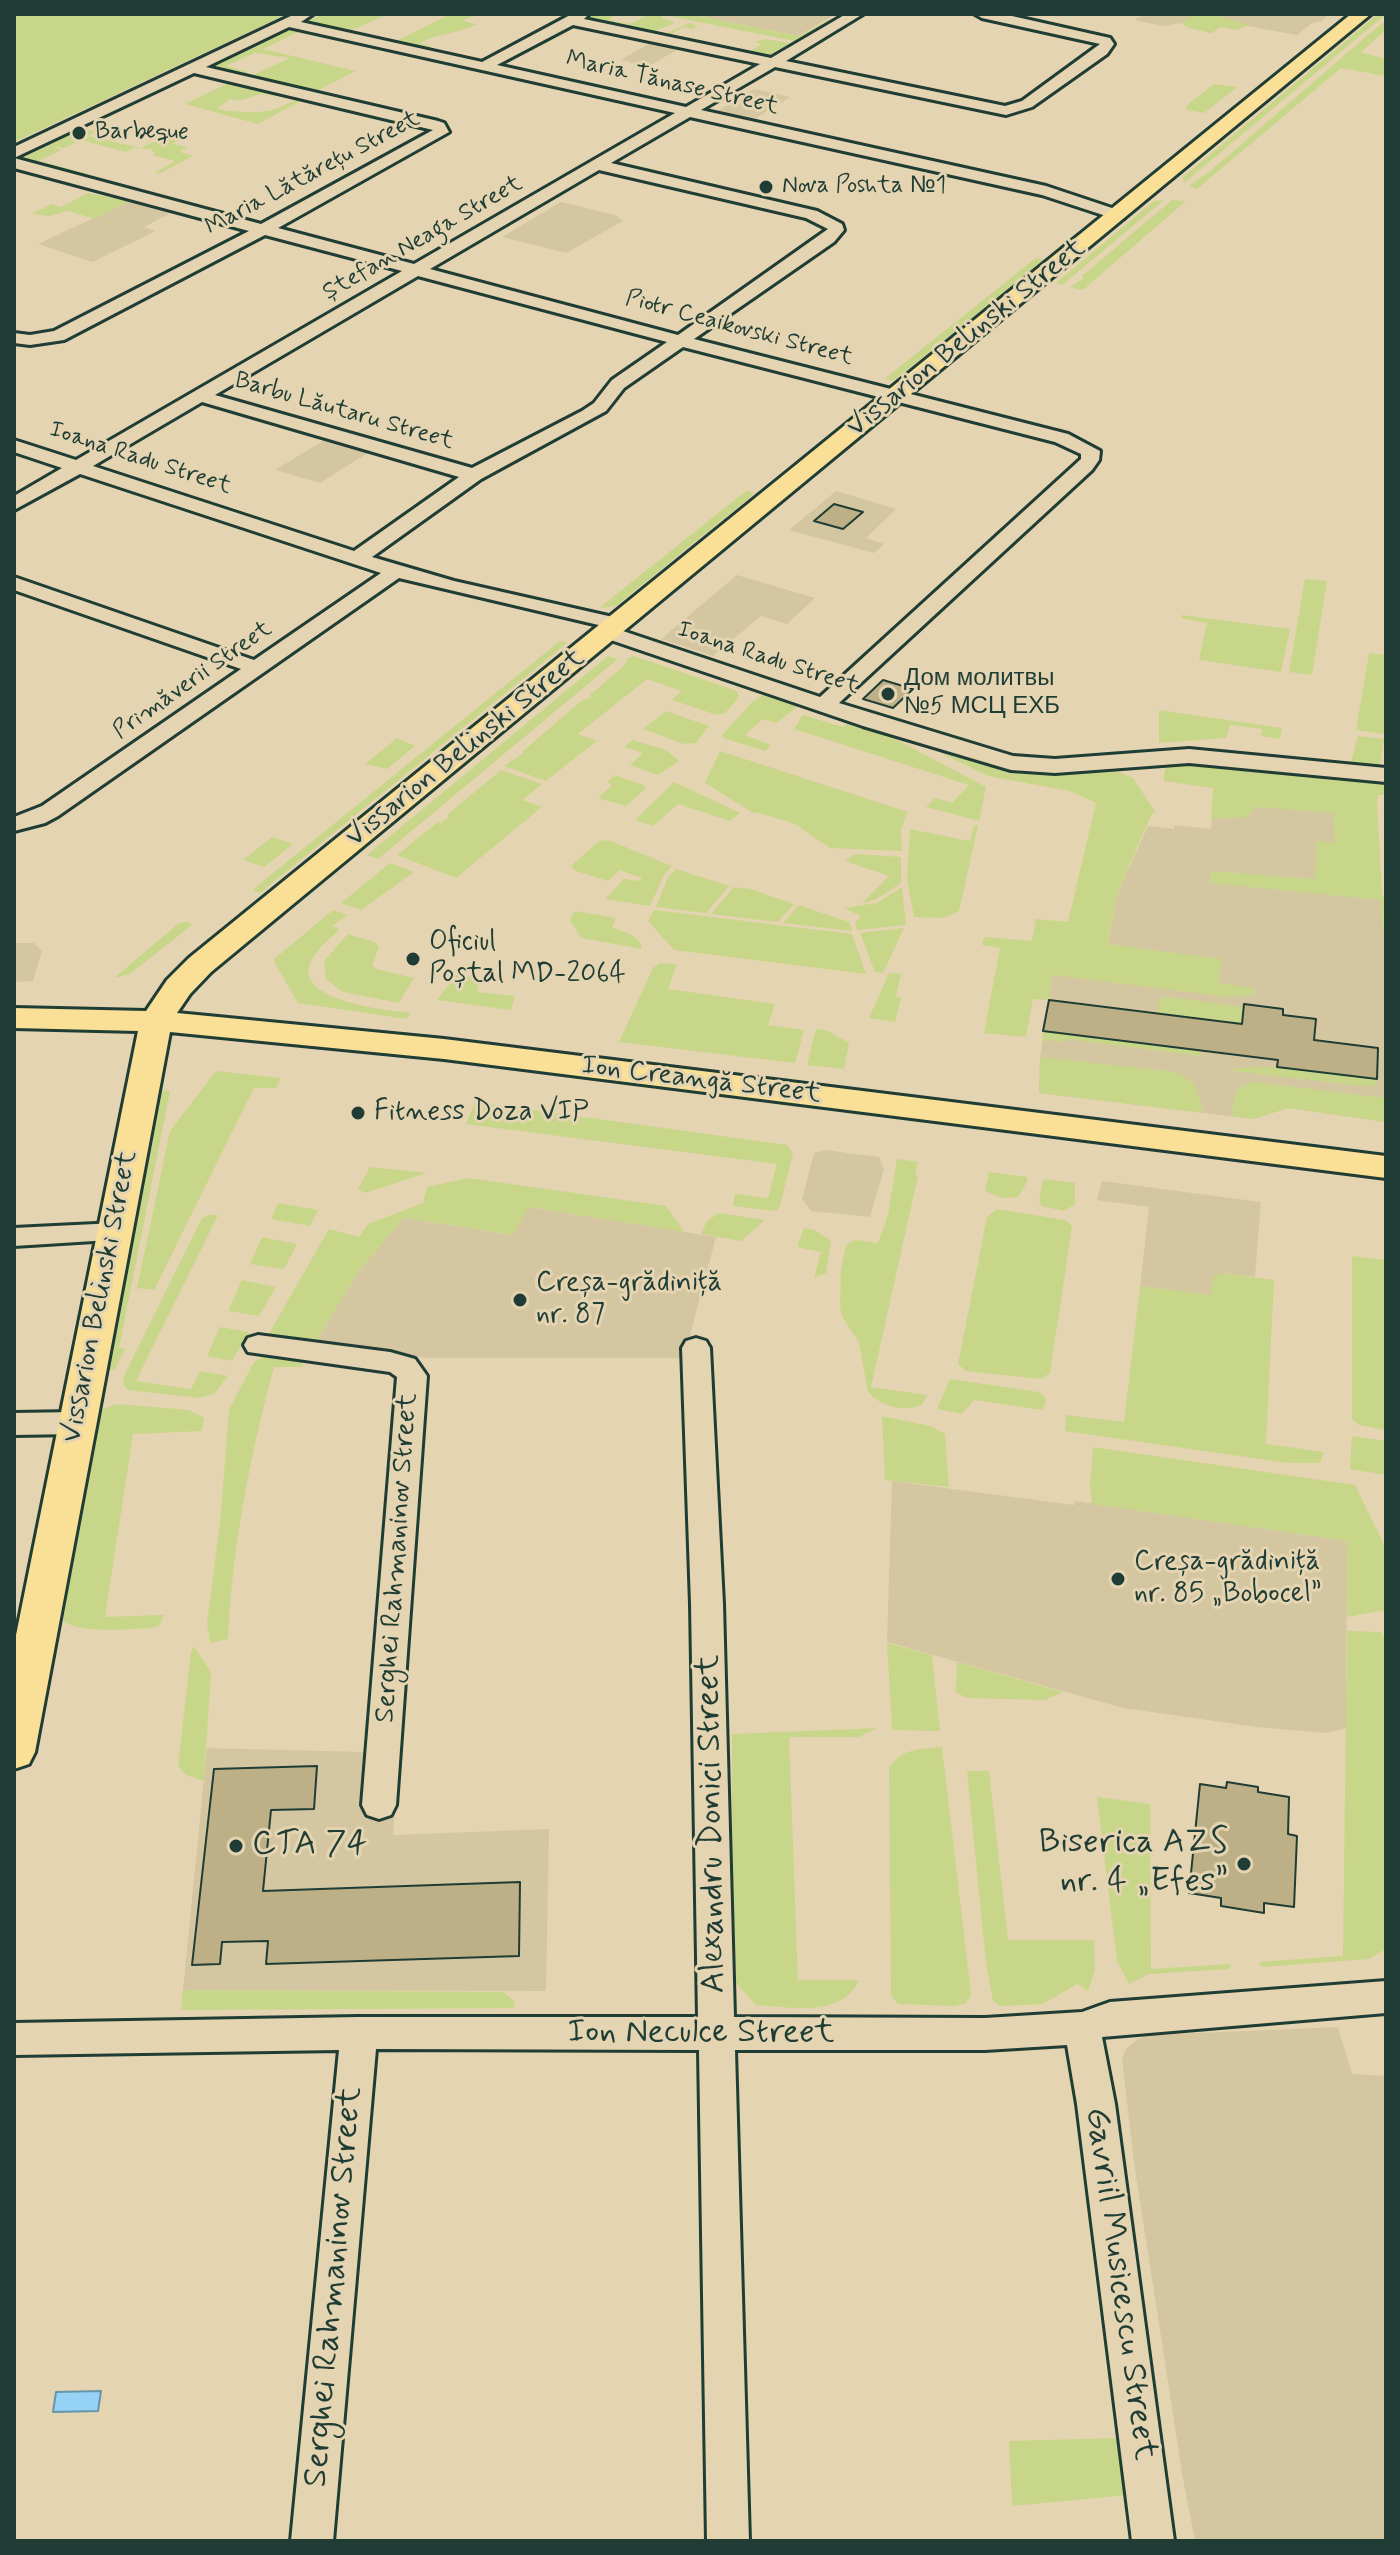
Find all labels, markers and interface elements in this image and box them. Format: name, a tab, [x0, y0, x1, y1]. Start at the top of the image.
street label: Maria Tănase Street	[563, 46, 781, 122]
street label: Maria Lătărețu Street	[201, 105, 425, 243]
place label: Barbeque	[95, 119, 189, 147]
marker: Barbeque	[70, 124, 88, 142]
street label: Ștefan Neaga Street	[318, 170, 528, 308]
place label: Nova Poshta №1	[782, 173, 946, 201]
marker: Nova Poshta №1	[757, 178, 775, 196]
street label: Vissarion Belinski Street	[841, 233, 1093, 445]
street label: Piotr Ceaikovski Street	[622, 285, 856, 373]
street label: Barbu Lăutaru Street	[231, 367, 457, 457]
street label: Ioana Radu Street	[45, 416, 235, 502]
street label: Primăverii Street	[108, 616, 278, 746]
street label: Ioana Radu Street	[673, 616, 863, 702]
street label: Vissarion Belinski Street	[340, 643, 592, 855]
place label: Дом молитвы №5 МСЦ ЕХБ	[904, 666, 1060, 722]
marker: Дом молитвы №5 МСЦ ЕХБ	[879, 685, 897, 703]
place label: Oficiul Poștal MD-2064	[429, 926, 626, 992]
marker: Oficiul Poștal MD-2064	[404, 950, 422, 968]
street label: Ion Creangă Street	[579, 1050, 823, 1112]
place label: Fitness Doza VIP	[374, 1096, 588, 1130]
marker: Fitness Doza VIP	[349, 1104, 367, 1122]
street label: Vissarion Belinski Street	[56, 1148, 146, 1446]
place label: Creșa-grădiniță nr. 87	[536, 1267, 722, 1333]
marker: Creșa-grădiniță nr. 87	[511, 1291, 529, 1309]
street label: Serghei Rahmaninov Street	[370, 1392, 426, 1724]
place label: Creșa-grădiniță nr. 85 „Bobocel”	[1134, 1546, 1321, 1612]
marker: Creșa-grădiniță nr. 85 „Bobocel”	[1109, 1570, 1127, 1588]
street label: Alexandru Donici Street	[690, 1654, 736, 1994]
place label: Biserica AZS nr. 4 „Efes”	[1039, 1824, 1228, 1904]
place label: CTA 74	[252, 1826, 367, 1866]
marker: CTA 74	[227, 1837, 245, 1855]
marker: Biserica AZS nr. 4 „Efes”	[1235, 1855, 1253, 1873]
street label: Ion Neculce Street	[567, 2014, 835, 2054]
street label: Serghei Rahmaninov Street	[297, 2085, 373, 2489]
street label: Gavriil Musicescu Street	[1074, 2105, 1164, 2463]

